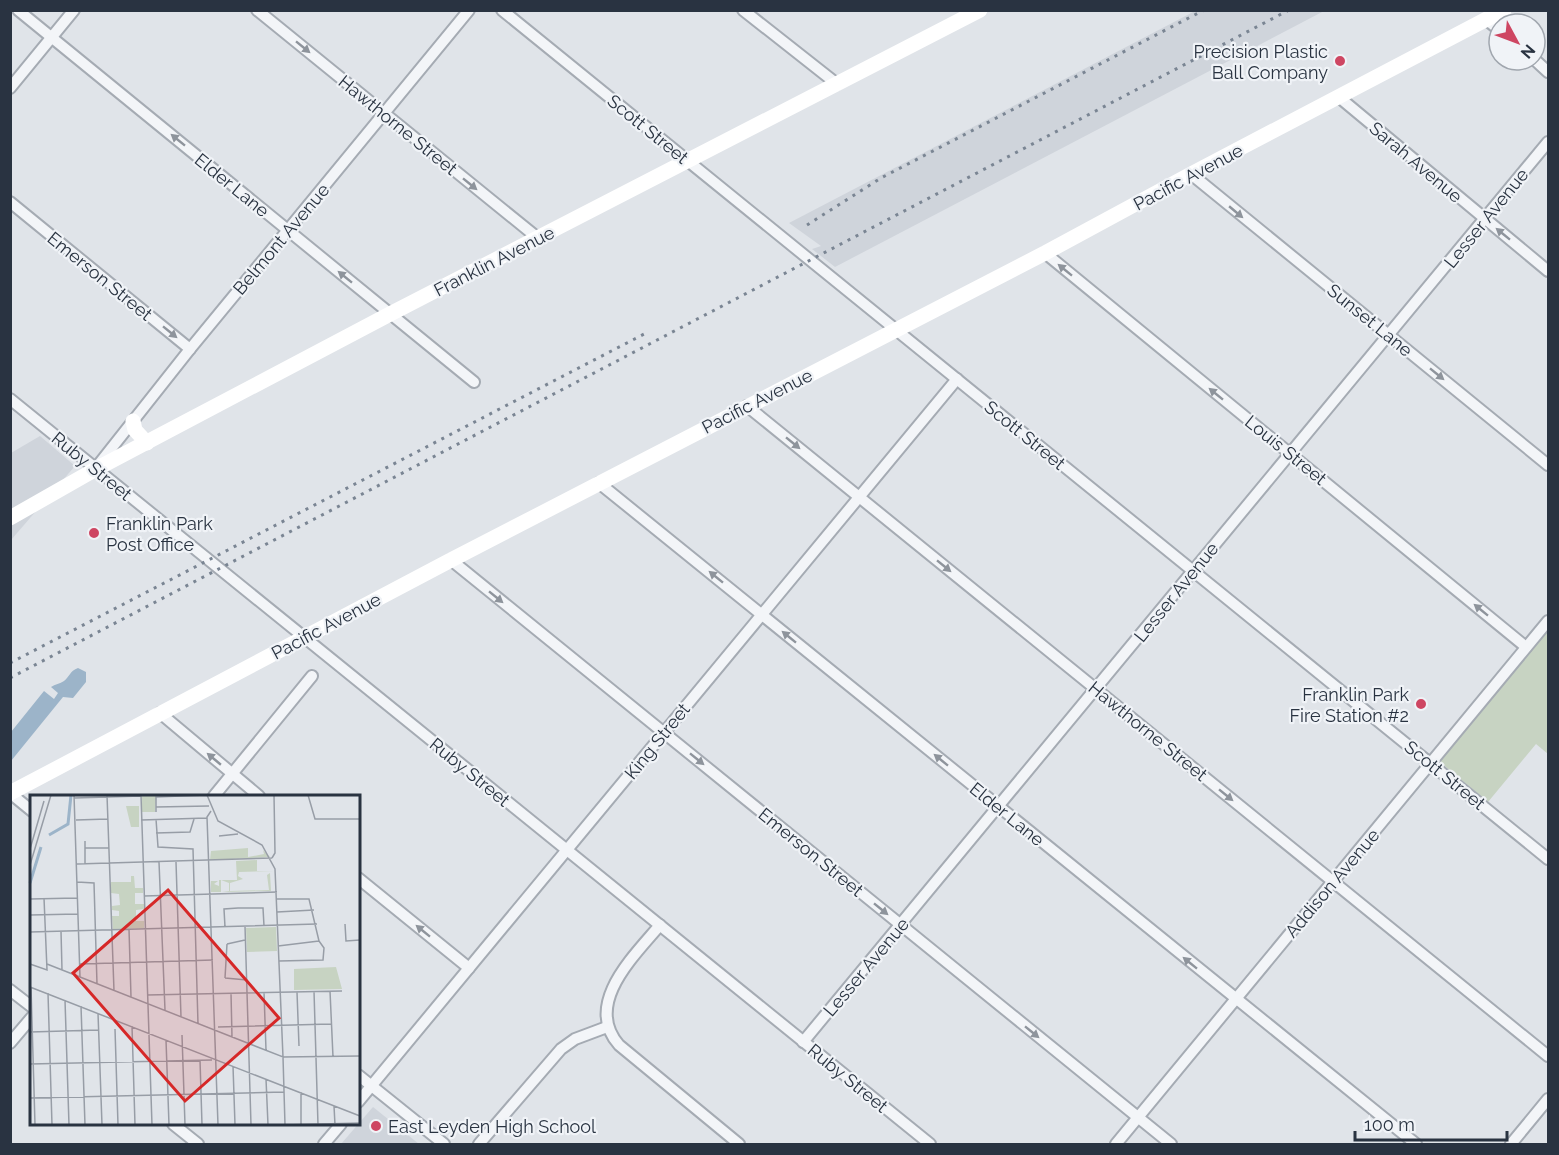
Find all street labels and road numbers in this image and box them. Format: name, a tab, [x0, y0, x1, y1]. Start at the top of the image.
street label: Hawthorne Street	[334, 71, 462, 179]
street label: Scott Street	[603, 90, 693, 168]
street label: Sarah Avenue	[1365, 117, 1467, 207]
street label: Pacific Avenue	[1130, 139, 1247, 215]
street label: Elder Lane	[191, 149, 274, 222]
street label: Lesser Avenue	[1439, 164, 1533, 272]
street label: Belmont Avenue	[228, 179, 334, 299]
street label: Franklin Avenue	[430, 221, 558, 300]
street label: Emerson Street	[43, 227, 157, 325]
street label: Sunset Lane	[1323, 279, 1417, 361]
street label: Pacific Avenue	[698, 364, 816, 438]
street label: Scott Street	[980, 396, 1070, 474]
street label: Louis Street	[1241, 411, 1331, 489]
street label: Ruby Street	[48, 427, 136, 505]
street label: Lesser Avenue	[1129, 538, 1223, 646]
street label: Pacific Avenue	[268, 588, 385, 664]
street label: Hawthorne Street	[1084, 677, 1212, 785]
street label: King Street	[620, 699, 694, 783]
street label: Ruby Street	[426, 733, 514, 811]
street label: Scott Street	[1400, 736, 1490, 814]
street label: Elder Lane	[966, 778, 1049, 851]
street label: Emerson Street	[754, 803, 868, 901]
street label: Addison Avenue	[1280, 824, 1384, 942]
street label: Lesser Avenue	[819, 913, 914, 1020]
street label: Ruby Street	[804, 1039, 892, 1117]

